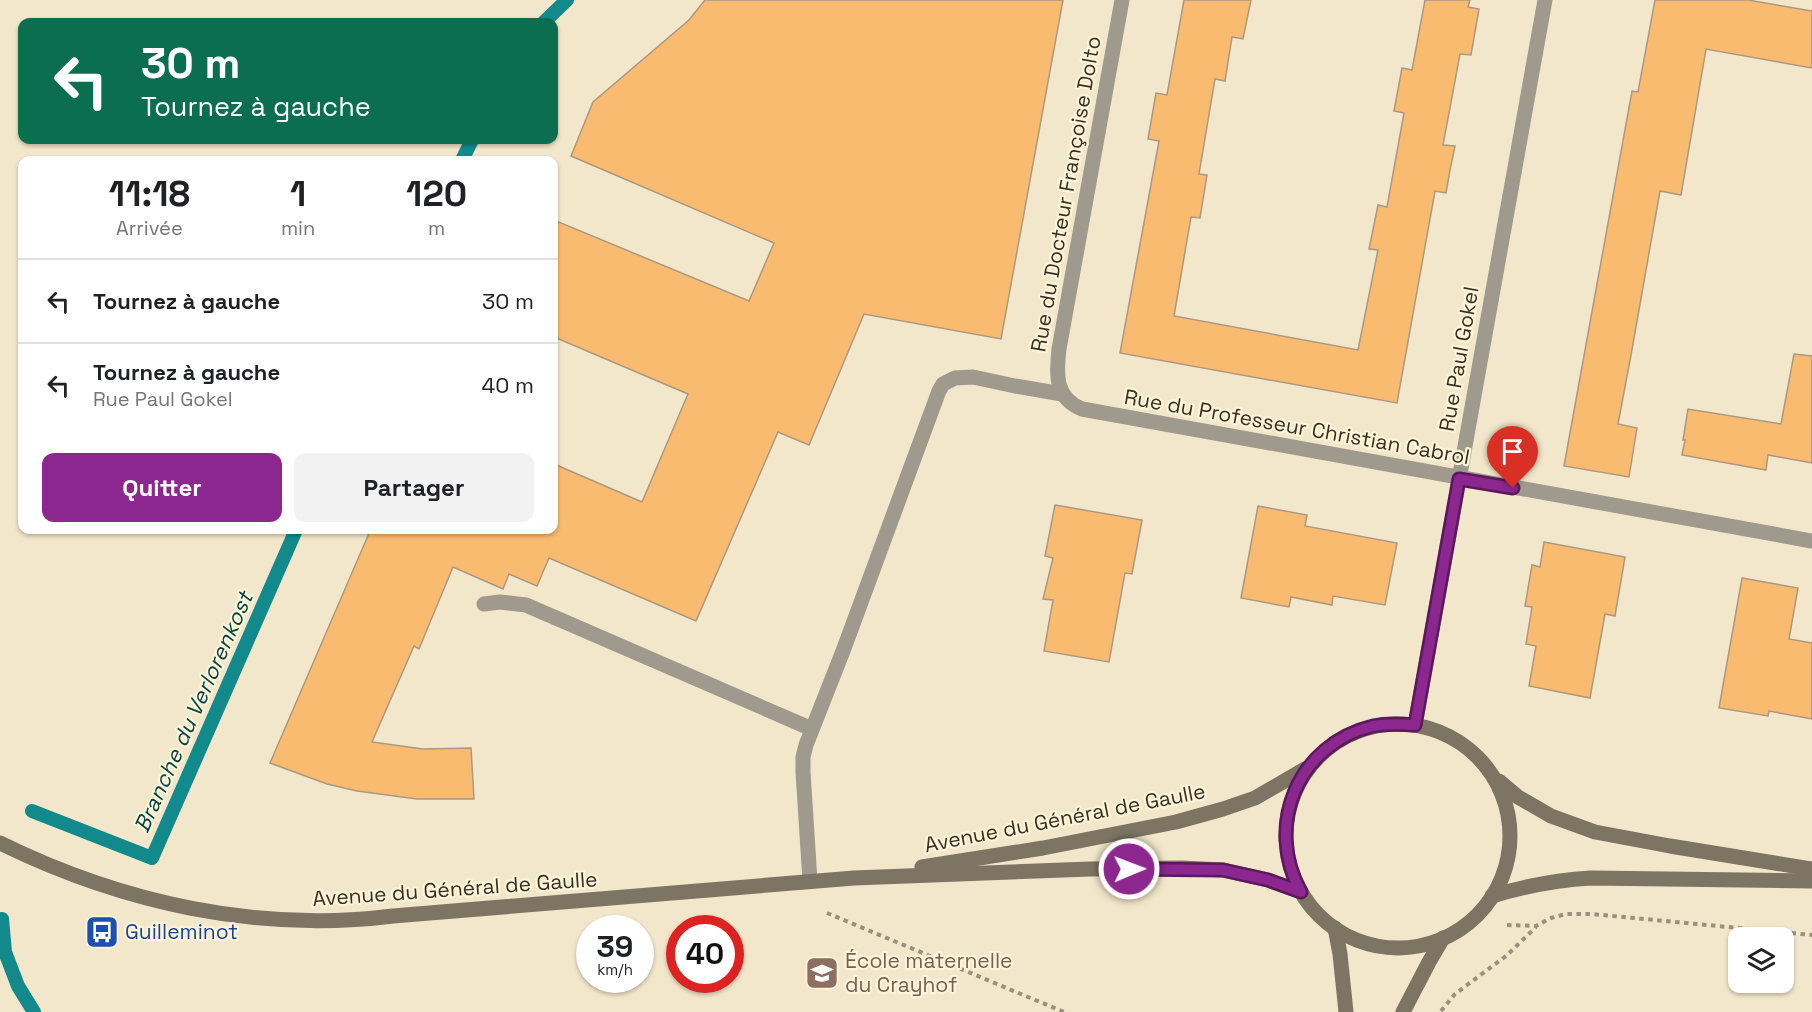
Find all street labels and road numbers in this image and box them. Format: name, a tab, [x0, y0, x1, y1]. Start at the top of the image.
street label: Rue du Docteur Françoise Dolto	[1024, 34, 1107, 354]
street label: Rue Paul Gokel	[1432, 284, 1485, 433]
street label: Rue du Professeur Christian Cabrol	[1122, 383, 1472, 470]
street label: Avenue du Général de Gaulle	[922, 777, 1208, 858]
street label: Avenue du Général de Gaulle	[312, 865, 598, 912]

